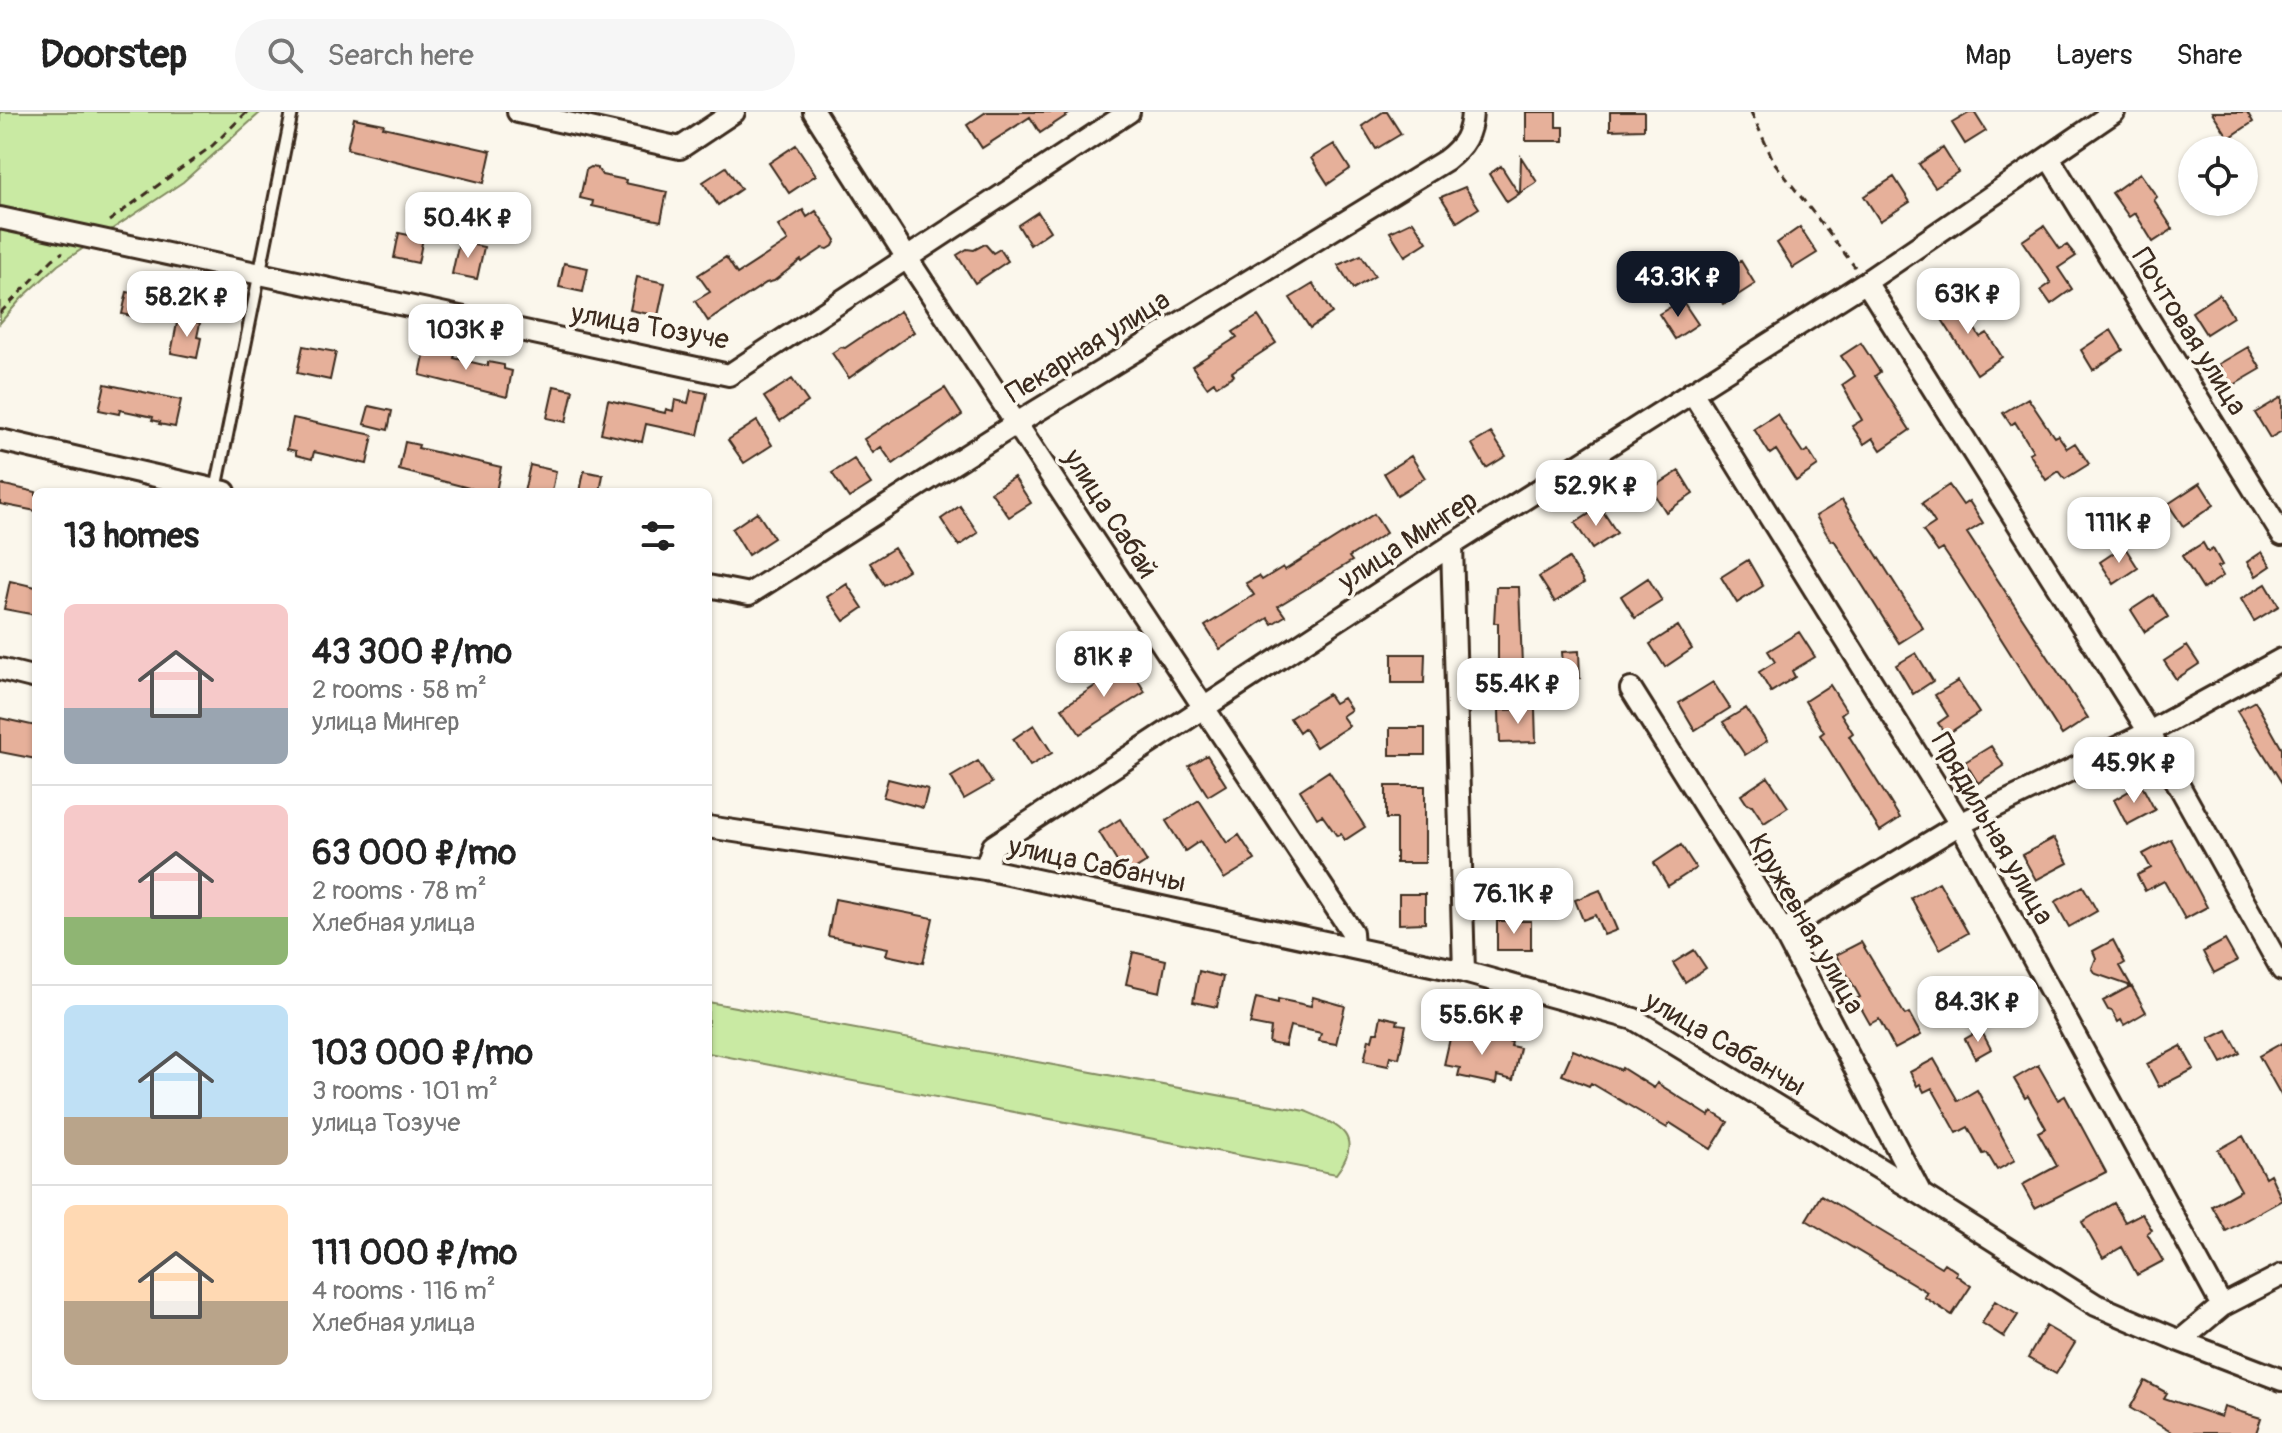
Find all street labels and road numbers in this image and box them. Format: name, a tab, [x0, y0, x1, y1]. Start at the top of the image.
street label: Почтовая улица	[2124, 242, 2254, 422]
street label: Пекарная улица	[999, 283, 1177, 411]
street label: улица Тозуче	[567, 296, 732, 358]
street label: улица Сабай	[1055, 442, 1165, 586]
street label: улица Мингер	[1331, 483, 1484, 600]
street label: Прядильная улица	[1923, 727, 2061, 931]
street label: Кружевная улица	[1740, 827, 1872, 1021]
street label: улица Сабанчы	[1004, 829, 1189, 901]
street label: улица Сабанчы	[1637, 983, 1812, 1104]

